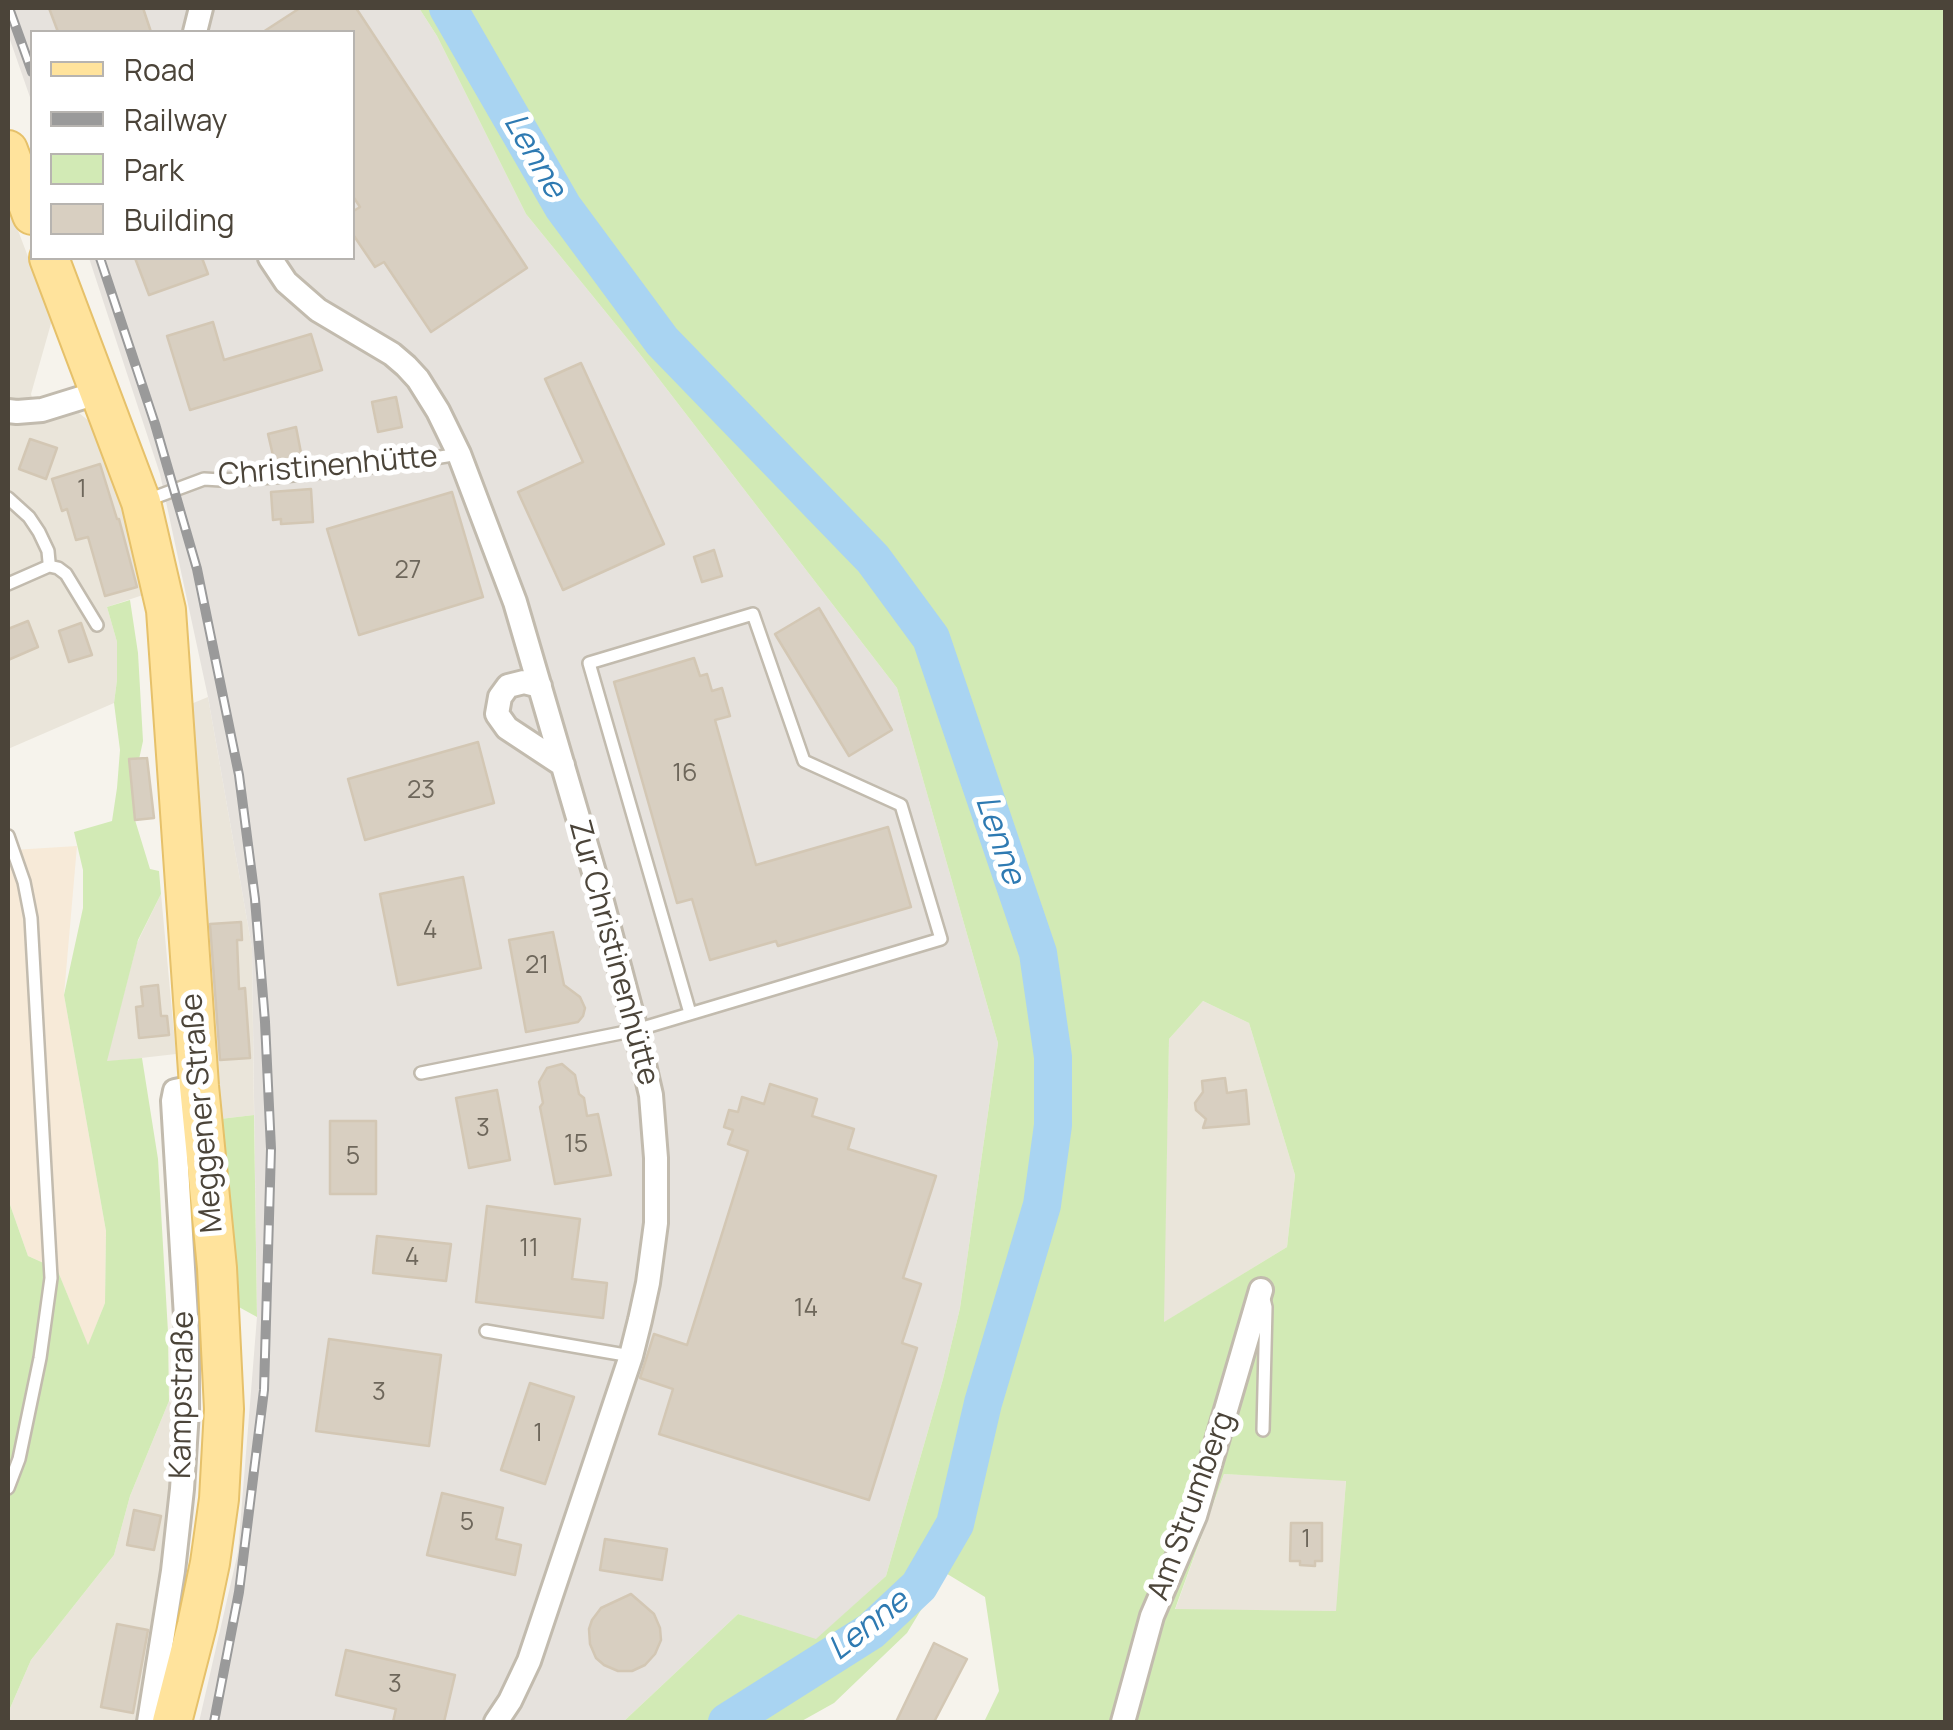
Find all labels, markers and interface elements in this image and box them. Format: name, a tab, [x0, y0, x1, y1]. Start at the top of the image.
legend	[30, 30, 355, 260]
text: Road	[124, 49, 195, 90]
text: Railway	[124, 99, 227, 140]
water label: Lenne	[495, 107, 573, 205]
text: Park	[124, 149, 184, 190]
text: Building	[124, 199, 235, 240]
street label: Christinenhütte	[217, 439, 439, 495]
house number: 1	[77, 475, 87, 505]
house number: 27	[395, 556, 421, 586]
house number: 16	[672, 759, 698, 789]
house number: 23	[407, 776, 435, 806]
water label: Lenne	[966, 791, 1032, 889]
street label: Zur Christinenhütte	[560, 817, 666, 1089]
house number: 4	[423, 916, 437, 946]
house number: 21	[525, 951, 549, 981]
street label: Meggener Straße	[175, 992, 231, 1234]
house number: 3	[476, 1114, 490, 1144]
house number: 15	[564, 1130, 588, 1160]
house number: 5	[346, 1142, 360, 1172]
house number: 11	[519, 1234, 539, 1264]
house number: 4	[405, 1243, 419, 1273]
house number: 14	[794, 1294, 818, 1324]
street label: Kampstraße	[164, 1311, 202, 1479]
house number: 3	[372, 1378, 386, 1408]
street label: Am Strumberg	[1141, 1407, 1243, 1605]
house number: 1	[533, 1419, 543, 1449]
house number: 5	[460, 1508, 474, 1538]
house number: 1	[1301, 1525, 1311, 1555]
water label: Lenne	[821, 1583, 917, 1669]
house number: 3	[388, 1670, 402, 1700]

